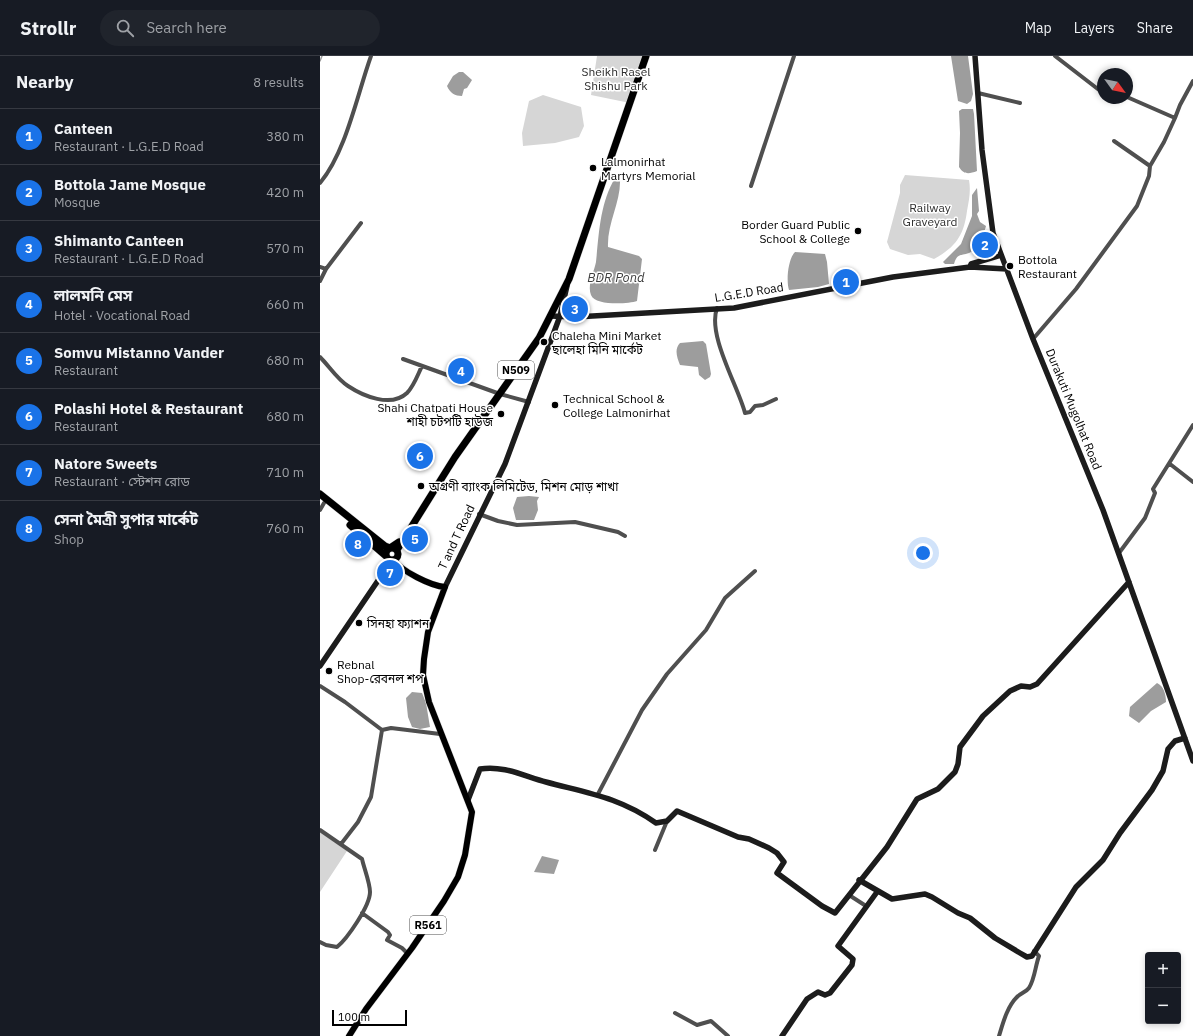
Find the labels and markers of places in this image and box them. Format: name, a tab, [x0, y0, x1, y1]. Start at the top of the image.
place label: Lalmonirhat Martyrs Memorial	[601, 154, 696, 183]
marker: Lalmonirhat Martyrs Memorial	[588, 163, 598, 173]
place label: Border Guard Public School & College	[741, 217, 850, 246]
marker: Border Guard Public School & College	[853, 226, 863, 236]
pin: 2	[972, 230, 998, 260]
place label: Bottola Restaurant	[1018, 252, 1077, 281]
marker: Bottola Restaurant	[1005, 261, 1015, 271]
pin: 1	[833, 267, 859, 297]
pin: 3	[562, 294, 588, 324]
place label: Chaleha Mini Market ছালেহা মিনি মার্কেট	[551, 328, 661, 357]
marker: Chaleha Mini Market ছালেহা মিনি মার্কেট	[539, 337, 549, 347]
pin: 4	[448, 356, 474, 386]
place label: Technical School & College Lalmonirhat	[563, 391, 670, 420]
place label: Shahi Chatpati House শাহী চটপটি হাউজ	[377, 400, 494, 429]
marker: Technical School & College Lalmonirhat	[550, 400, 560, 410]
marker: Shahi Chatpati House শাহী চটপটি হাউজ	[496, 409, 506, 419]
pin: 6	[407, 441, 433, 471]
place label: অগ্রণী ব্যাংক লিমিটেড, মিশন মোড় শাখা	[428, 479, 619, 494]
marker: অগ্রণী ব্যাংক লিমিটেড, মিশন মোড় শাখা	[416, 481, 426, 491]
pin: 5	[402, 524, 428, 554]
pin: 8	[345, 529, 371, 559]
pin: 7	[377, 558, 403, 588]
place label: সিনহা ফ্যাশন	[366, 616, 430, 631]
marker: সিনহা ফ্যাশন	[354, 618, 364, 628]
place label: Rebnal Shop-রেবনল শপ	[337, 657, 424, 686]
marker: Rebnal Shop-রেবনল শপ	[324, 666, 334, 676]

